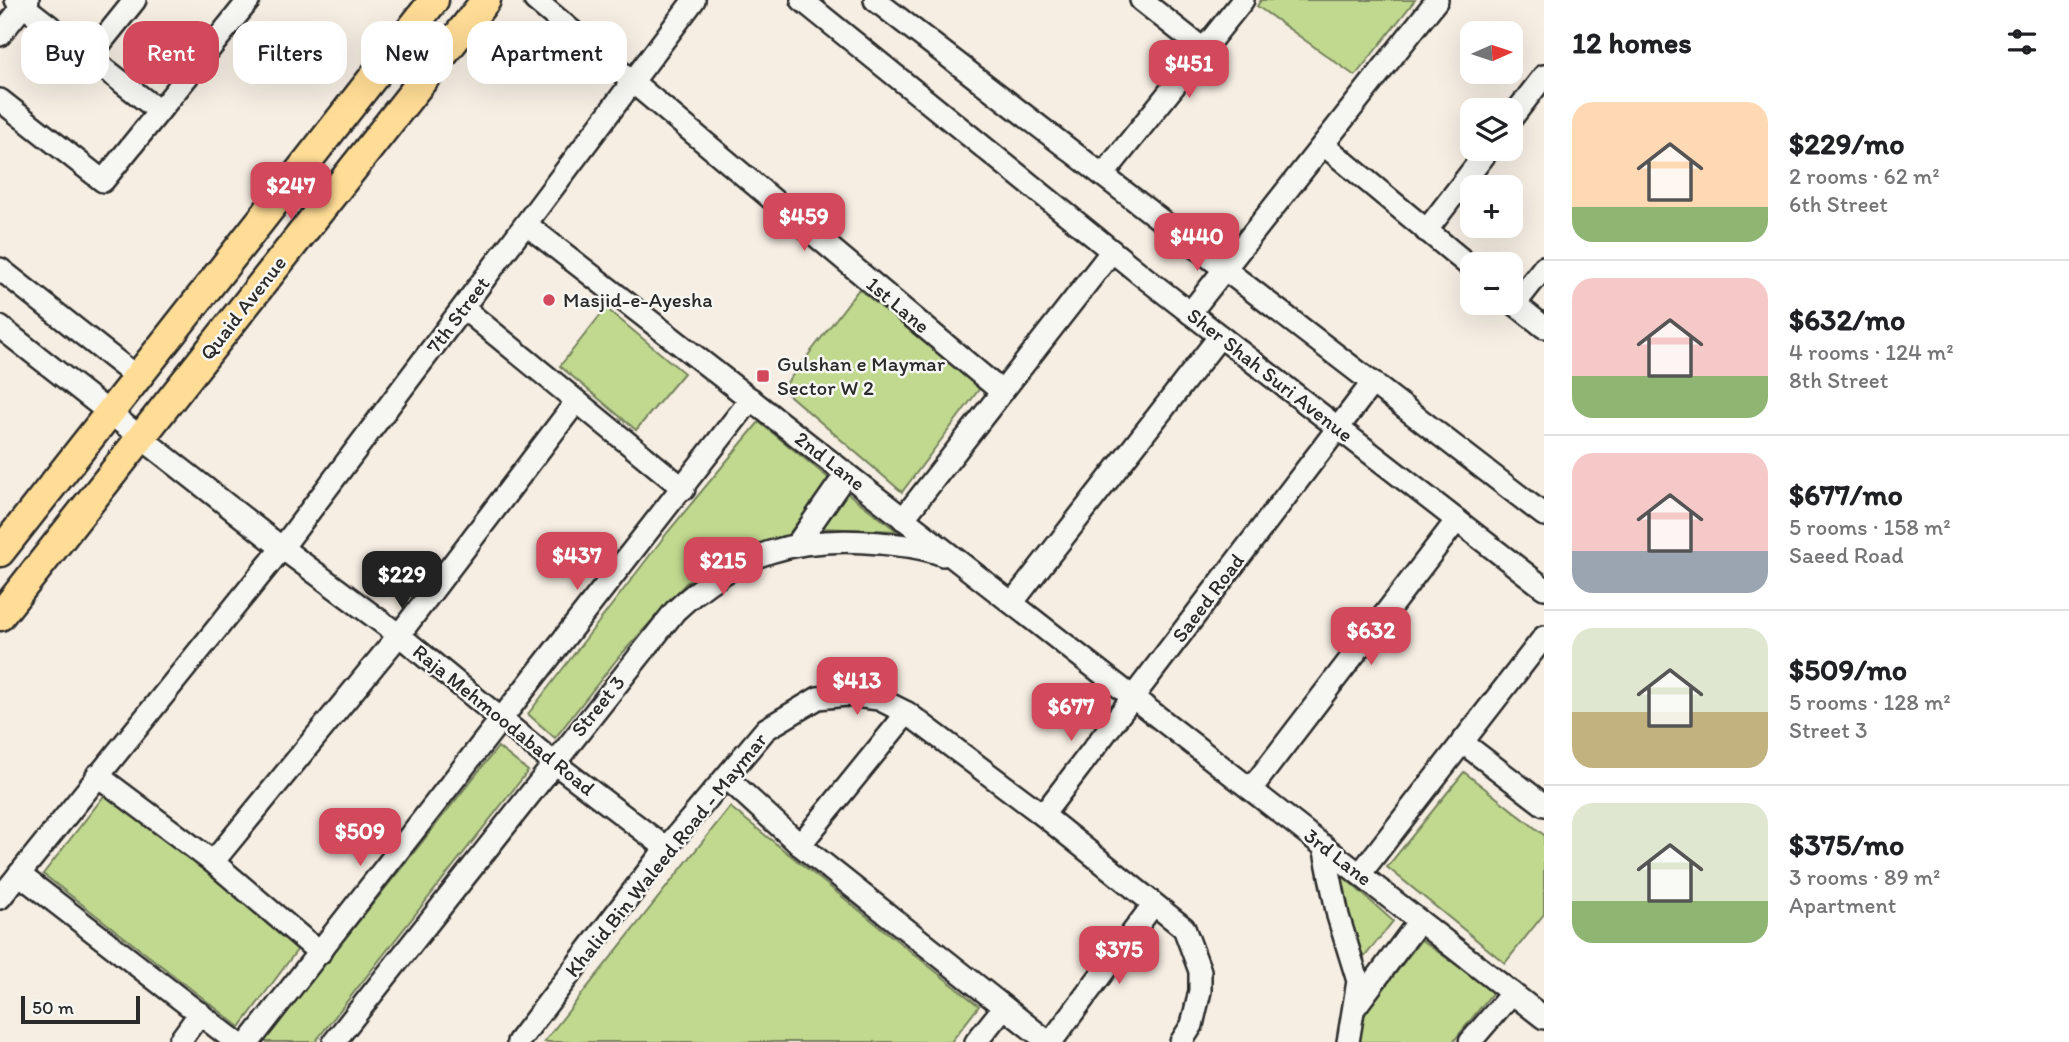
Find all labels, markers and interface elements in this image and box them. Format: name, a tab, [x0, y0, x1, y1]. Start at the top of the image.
chip: Buy	[21, 21, 109, 84]
chip: Rent	[123, 21, 219, 84]
chip: Filters	[233, 21, 347, 84]
chip: New	[361, 21, 453, 84]
chip: Apartment	[467, 21, 627, 84]
north arrow	[1460, 21, 1522, 84]
map controls	[1460, 21, 1523, 315]
icon: filters	[2003, 23, 2041, 61]
text: 12 homes	[1572, 24, 1692, 61]
pin: $451	[1148, 41, 1230, 100]
text: $451	[1165, 49, 1213, 77]
button: layers	[1460, 98, 1523, 161]
text: $229/mo	[1789, 125, 1905, 162]
icon: home	[1628, 130, 1712, 214]
pin: $247	[250, 162, 332, 222]
text: 2 rooms · 62 m²	[1789, 162, 1940, 190]
text: $247	[267, 171, 316, 199]
button: +	[1460, 175, 1523, 238]
text: 6th Street	[1789, 190, 1888, 218]
pin: $459	[763, 194, 845, 253]
text: $459	[779, 202, 829, 230]
pin: $440	[1156, 214, 1238, 273]
text: $440	[1170, 222, 1224, 250]
street label: Quaid Avenue	[194, 251, 291, 365]
button: −	[1460, 252, 1523, 315]
street label: 7th Street	[421, 271, 495, 358]
street label: 1st Lane	[862, 271, 935, 338]
place label: Masjid-e-Ayesha	[563, 287, 713, 312]
marker: Masjid-e-Ayesha	[541, 292, 557, 308]
text: $632/mo	[1789, 301, 1905, 338]
street label: Sher Shah Suri Avenue	[1183, 302, 1358, 447]
icon: home	[1628, 306, 1712, 390]
text: 4 rooms · 124 m²	[1789, 338, 1954, 366]
place label: Gulshan e Maymar Sector W 2	[777, 351, 946, 400]
text: 8th Street	[1789, 366, 1888, 394]
marker: Gulshan e Maymar Sector W 2	[755, 368, 771, 384]
street label: 2nd Lane	[790, 425, 870, 496]
text: $677/mo	[1789, 476, 1903, 513]
icon: home	[1628, 481, 1712, 565]
text: 5 rooms · 158 m²	[1789, 513, 1951, 541]
pin: $437	[536, 532, 618, 592]
pin: $215	[682, 538, 764, 597]
text: $437	[552, 541, 602, 569]
text: Saeed Road	[1789, 541, 1903, 569]
text: $215	[700, 546, 746, 574]
street label: Saeed Road	[1166, 548, 1249, 647]
pin: $229	[361, 552, 443, 611]
text: $229	[378, 560, 426, 588]
pin: $632	[1330, 608, 1412, 667]
text: $632	[1347, 616, 1395, 644]
street label: Raja Mehmoodabad Road	[408, 638, 601, 801]
text: $509/mo	[1789, 651, 1907, 688]
icon: home	[1628, 656, 1712, 740]
pin: $413	[816, 658, 898, 717]
text: $413	[833, 666, 881, 694]
street label: Street 3	[565, 670, 630, 741]
pin: $677	[1030, 684, 1112, 743]
text: 5 rooms · 128 m²	[1789, 688, 1951, 716]
text: $677	[1048, 692, 1094, 720]
text: Street 3	[1789, 716, 1868, 744]
street label: Khalid Bin Waleed Road - Maymar	[559, 727, 772, 982]
pin: $509	[319, 808, 401, 868]
text: $509	[335, 817, 385, 845]
street label: 3rd Lane	[1299, 822, 1377, 891]
text: $375/mo	[1789, 826, 1904, 863]
icon: home	[1628, 831, 1712, 915]
text: 3 rooms · 89 m²	[1789, 863, 1940, 891]
text: Apartment	[1789, 891, 1896, 919]
pin: $375	[1078, 926, 1160, 986]
text: $375	[1095, 935, 1143, 963]
scale bar	[21, 993, 140, 1025]
text: 50 m	[32, 996, 74, 1019]

